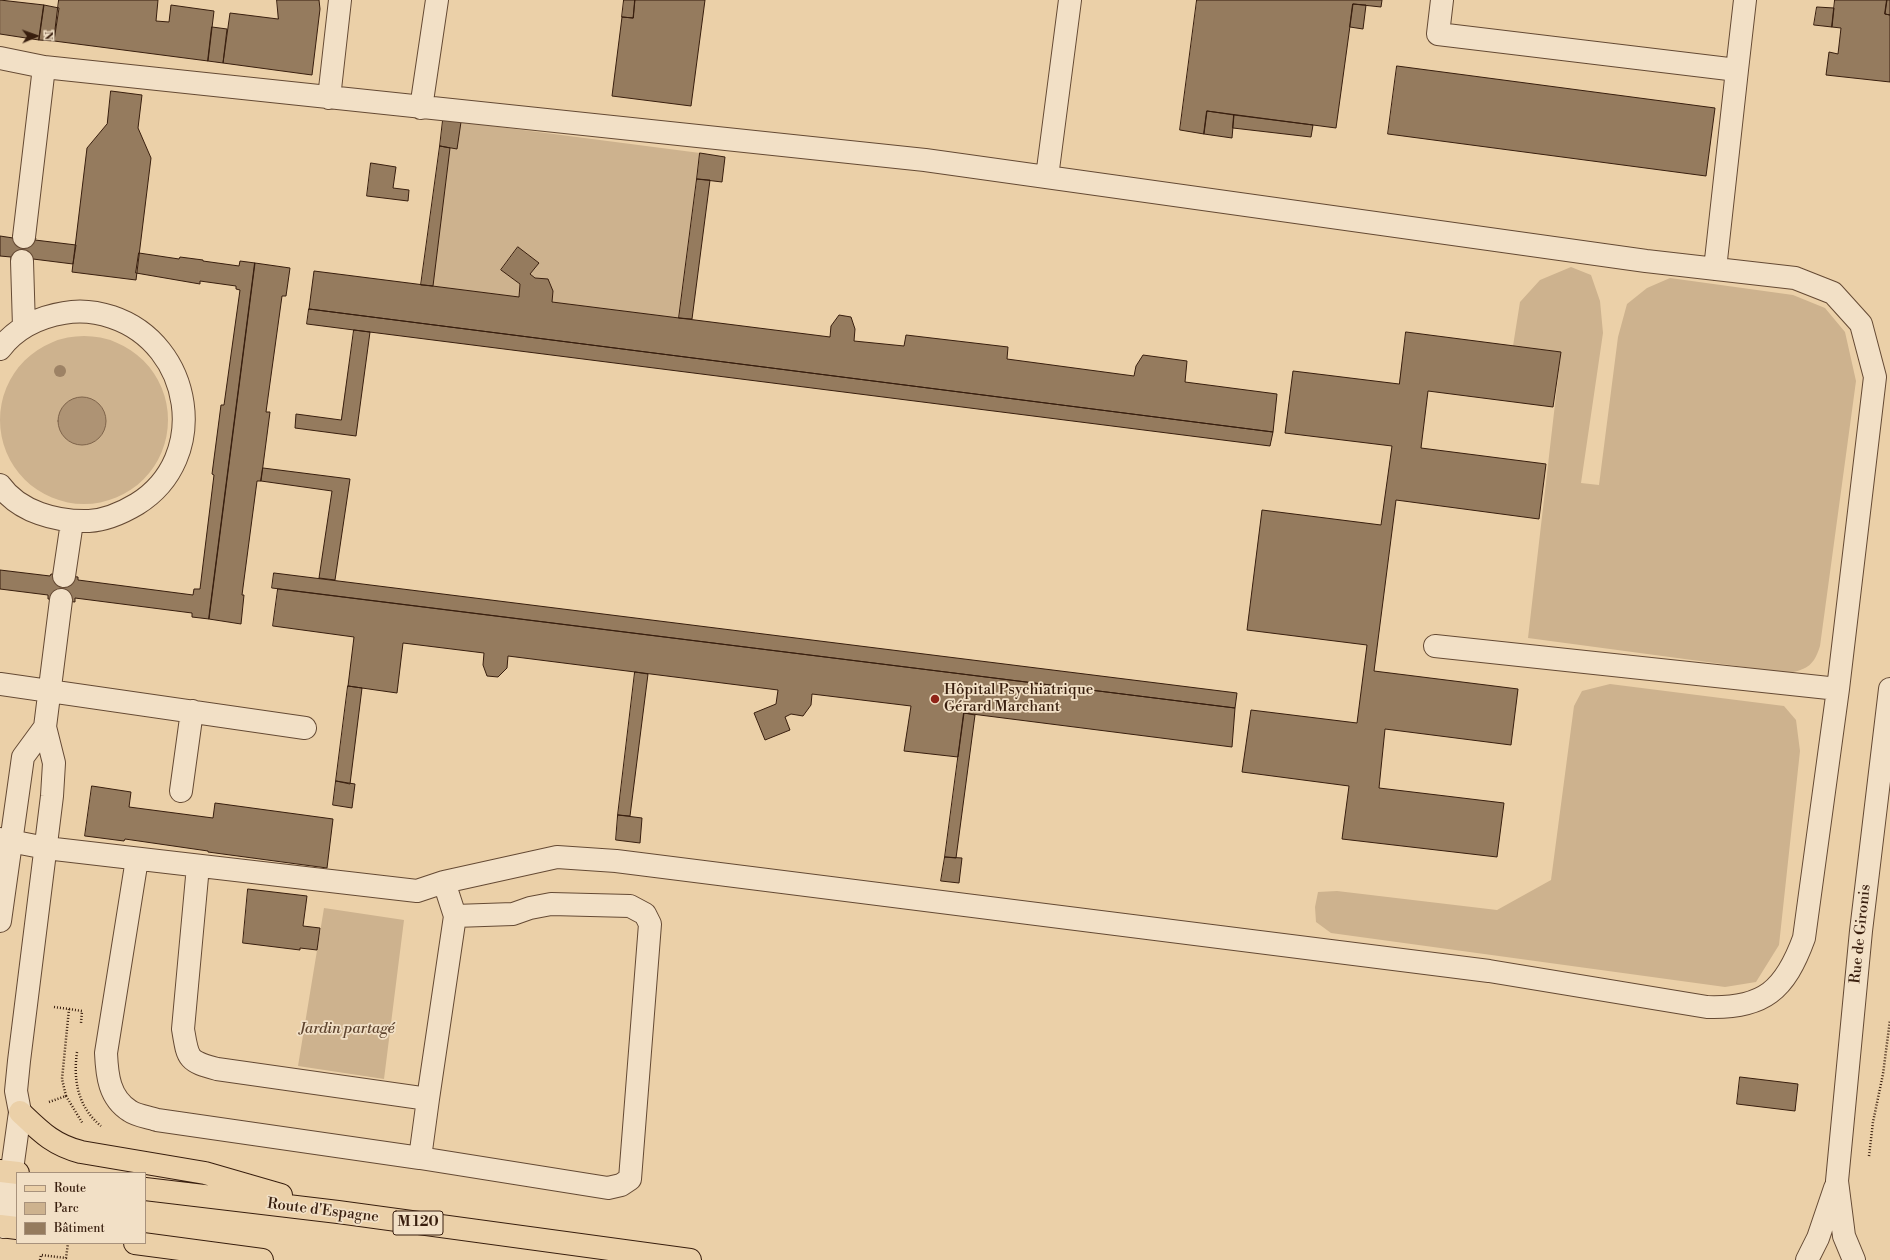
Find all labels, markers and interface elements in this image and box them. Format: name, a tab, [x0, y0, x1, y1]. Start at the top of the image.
north arrow	[16, 16, 56, 56]
text: N	[41, 31, 55, 40]
place label: Hôpital Psychiatrique Gérard Marchant	[944, 681, 1093, 716]
marker: Hôpital Psychiatrique Gérard Marchant	[929, 693, 941, 705]
street label: Rue de Gironis	[1847, 883, 1875, 985]
park label: Jardin partagé	[300, 1020, 394, 1038]
legend	[16, 1172, 146, 1244]
text: Route	[54, 1181, 86, 1196]
street label: Route d'Espagne	[266, 1195, 380, 1227]
text: Parc	[54, 1201, 79, 1216]
road number: M 120	[393, 1211, 443, 1235]
text: Bâtiment	[54, 1221, 105, 1236]

